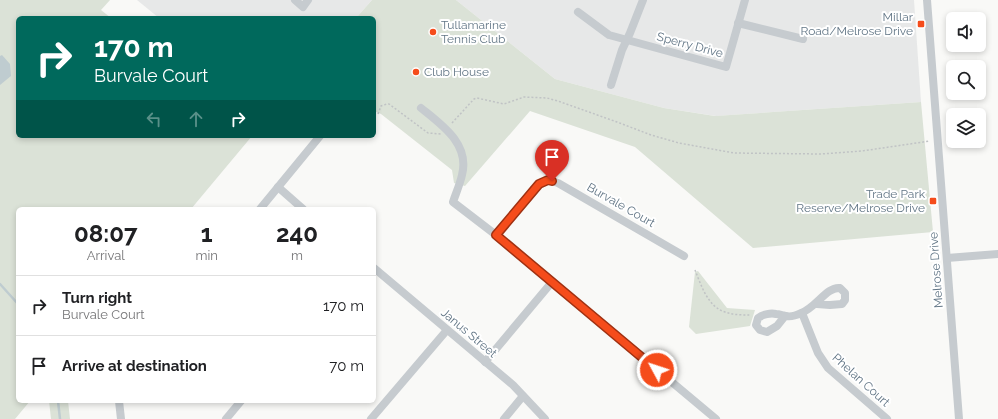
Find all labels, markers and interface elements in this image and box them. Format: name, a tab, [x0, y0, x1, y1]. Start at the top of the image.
place label: Millar Road/Melrose Drive	[801, 10, 914, 38]
map controls	[946, 12, 986, 148]
button: sound	[946, 12, 986, 52]
place label: Tullamarine Tennis Club	[441, 18, 506, 46]
marker: Millar Road/Melrose Drive	[916, 19, 926, 29]
marker: Tullamarine Tennis Club	[428, 27, 438, 37]
street label: Sperry Drive	[655, 29, 725, 61]
text: 170 m	[94, 31, 174, 64]
icon: right	[28, 32, 80, 84]
button: search	[946, 60, 986, 100]
text: Burvale Court	[94, 65, 208, 86]
place label: Club House	[424, 65, 489, 79]
marker: Club House	[411, 67, 421, 77]
icon: left	[143, 108, 165, 130]
icon: ahead	[185, 108, 207, 130]
icon: right	[227, 108, 249, 130]
button: layers	[946, 108, 986, 148]
pin	[535, 140, 569, 181]
icon: arrive	[541, 146, 563, 168]
street label: Burvale Court	[584, 180, 658, 230]
place label: Trade Park Reserve/Melrose Drive	[796, 187, 926, 215]
marker: Trade Park Reserve/Melrose Drive	[928, 196, 938, 206]
text: 08:07	[74, 219, 137, 248]
text: 1	[201, 219, 213, 248]
text: 240	[276, 219, 318, 248]
street label: Melrose Drive	[926, 231, 946, 309]
text: Arrival	[87, 248, 125, 263]
text: min	[196, 248, 218, 263]
text: m	[291, 248, 303, 263]
text: Turn right	[62, 289, 132, 307]
icon: right	[28, 295, 50, 317]
text: 170 m	[323, 297, 364, 315]
street label: Janus Street	[438, 306, 500, 360]
text: Burvale Court	[62, 307, 145, 322]
position arrow	[636, 349, 678, 391]
street label: Phelan Court	[830, 351, 892, 409]
icon: arrive	[28, 355, 50, 377]
text: Arrive at destination	[62, 357, 207, 375]
text: 70 m	[329, 357, 364, 375]

